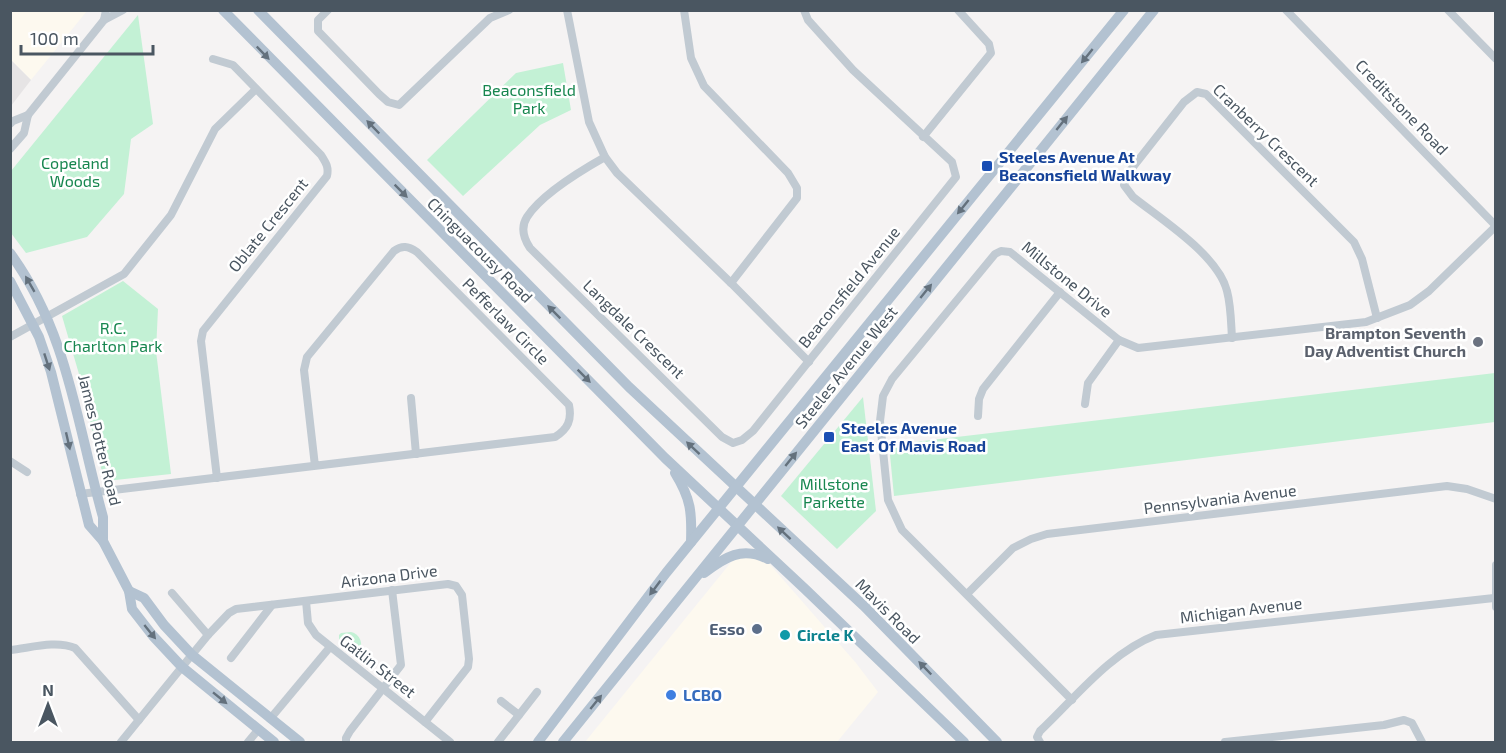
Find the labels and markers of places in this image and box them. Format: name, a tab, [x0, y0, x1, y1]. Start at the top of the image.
place label: Steeles Avenue At Beaconsfield Walkway	[999, 147, 1171, 185]
marker: Steeles Avenue At Beaconsfield Walkway	[980, 159, 994, 173]
place label: Brampton Seventh Day Adventist Church	[1304, 323, 1466, 361]
marker: Brampton Seventh Day Adventist Church	[1471, 335, 1485, 349]
place label: Steeles Avenue East Of Mavis Road	[841, 418, 986, 455]
marker: Steeles Avenue East Of Mavis Road	[822, 430, 836, 444]
place label: Esso	[709, 619, 745, 638]
marker: Esso	[750, 622, 764, 636]
place label: Circle K	[797, 625, 854, 644]
marker: Circle K	[778, 628, 792, 642]
place label: LCBO	[683, 685, 722, 704]
marker: LCBO	[664, 688, 678, 702]

